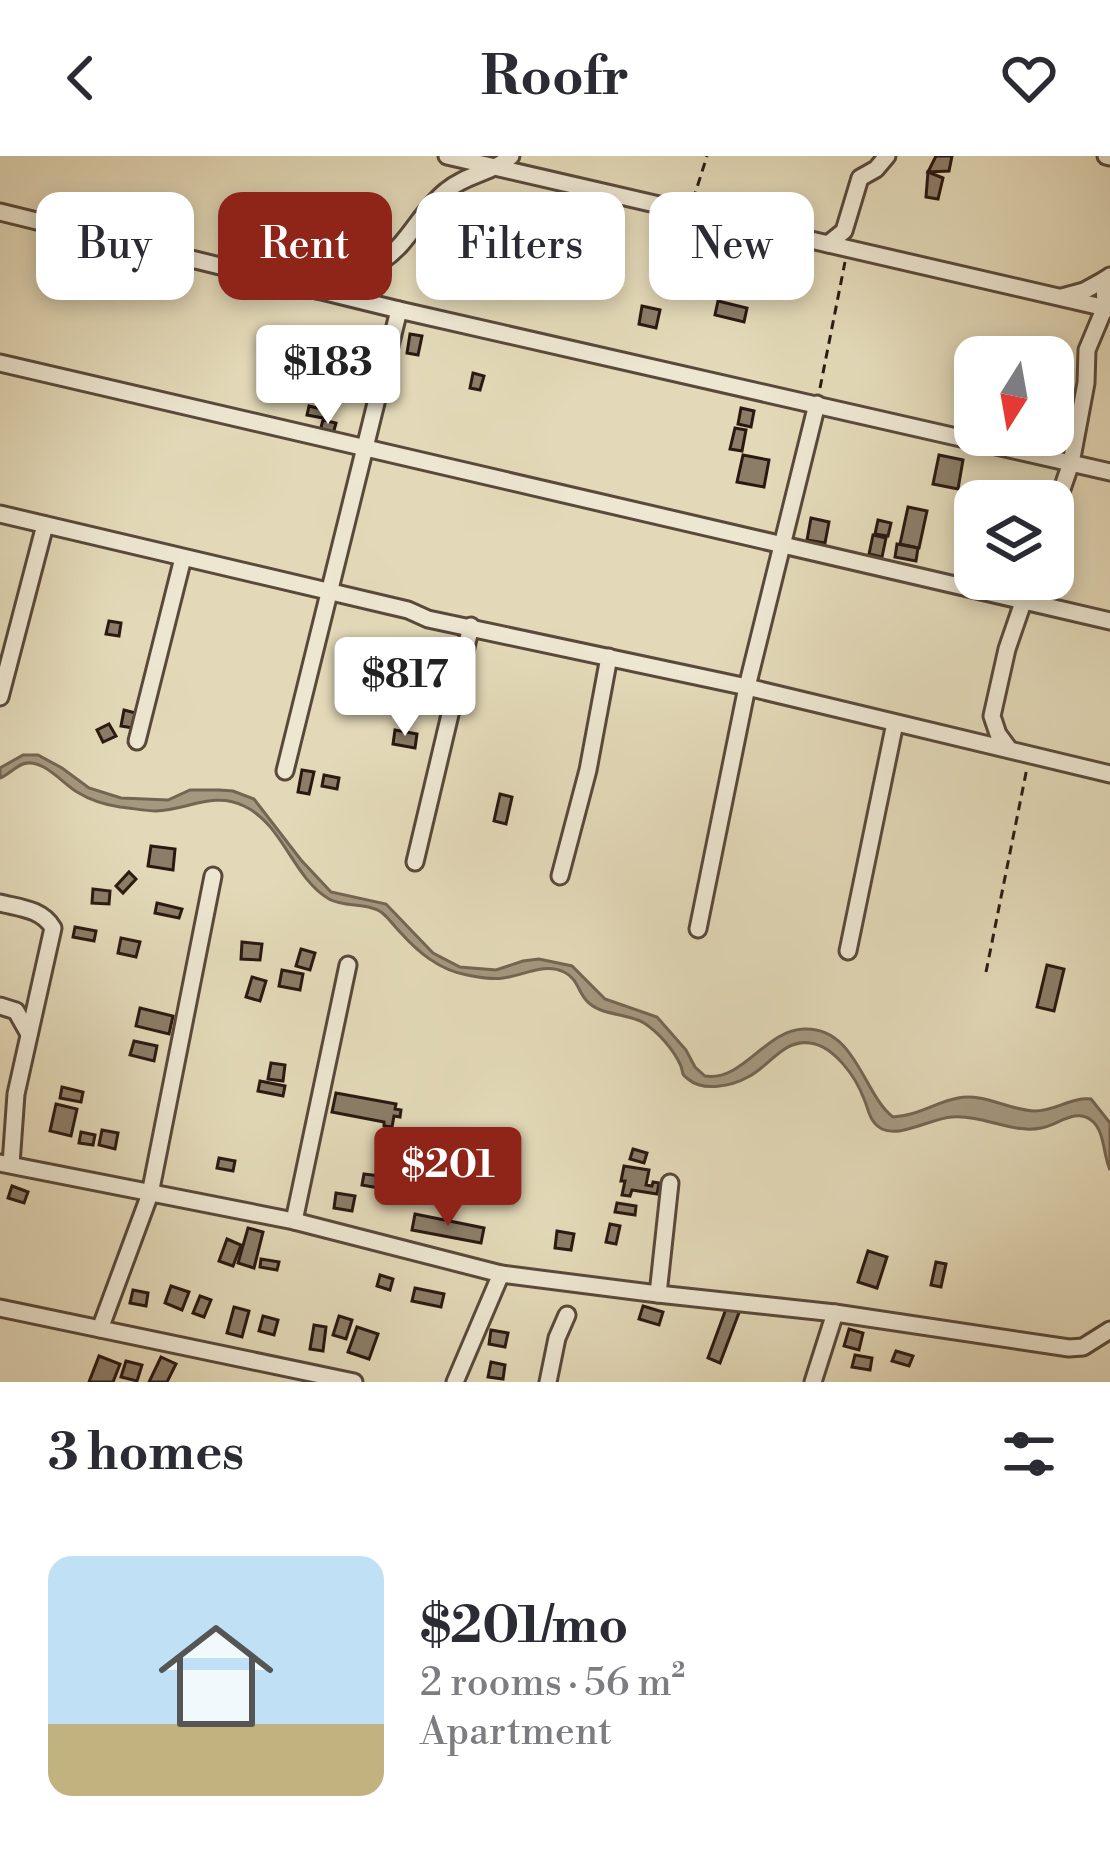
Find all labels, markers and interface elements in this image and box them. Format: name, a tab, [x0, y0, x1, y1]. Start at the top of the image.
text: Roofr	[481, 44, 629, 112]
icon: back	[48, 45, 114, 111]
icon: heart	[996, 45, 1062, 111]
chip: Buy	[36, 192, 194, 300]
chip: Rent	[218, 192, 392, 300]
chip: Filters	[416, 192, 625, 300]
chip: New	[649, 192, 814, 300]
pin: $183	[257, 325, 399, 427]
north arrow	[954, 336, 1074, 456]
map controls	[954, 336, 1074, 600]
text: $183	[283, 339, 373, 388]
button: layers	[954, 480, 1074, 600]
pin: $817	[334, 637, 476, 739]
text: $817	[362, 651, 448, 700]
pin: $201	[377, 1127, 519, 1229]
text: $201	[401, 1141, 495, 1190]
icon: filters	[996, 1421, 1062, 1487]
text: 3 homes	[48, 1422, 244, 1486]
text: $201/mo	[420, 1595, 628, 1659]
icon: home	[144, 1604, 288, 1748]
text: 2 rooms · 56 m²	[420, 1659, 685, 1708]
text: Apartment	[420, 1708, 612, 1757]

